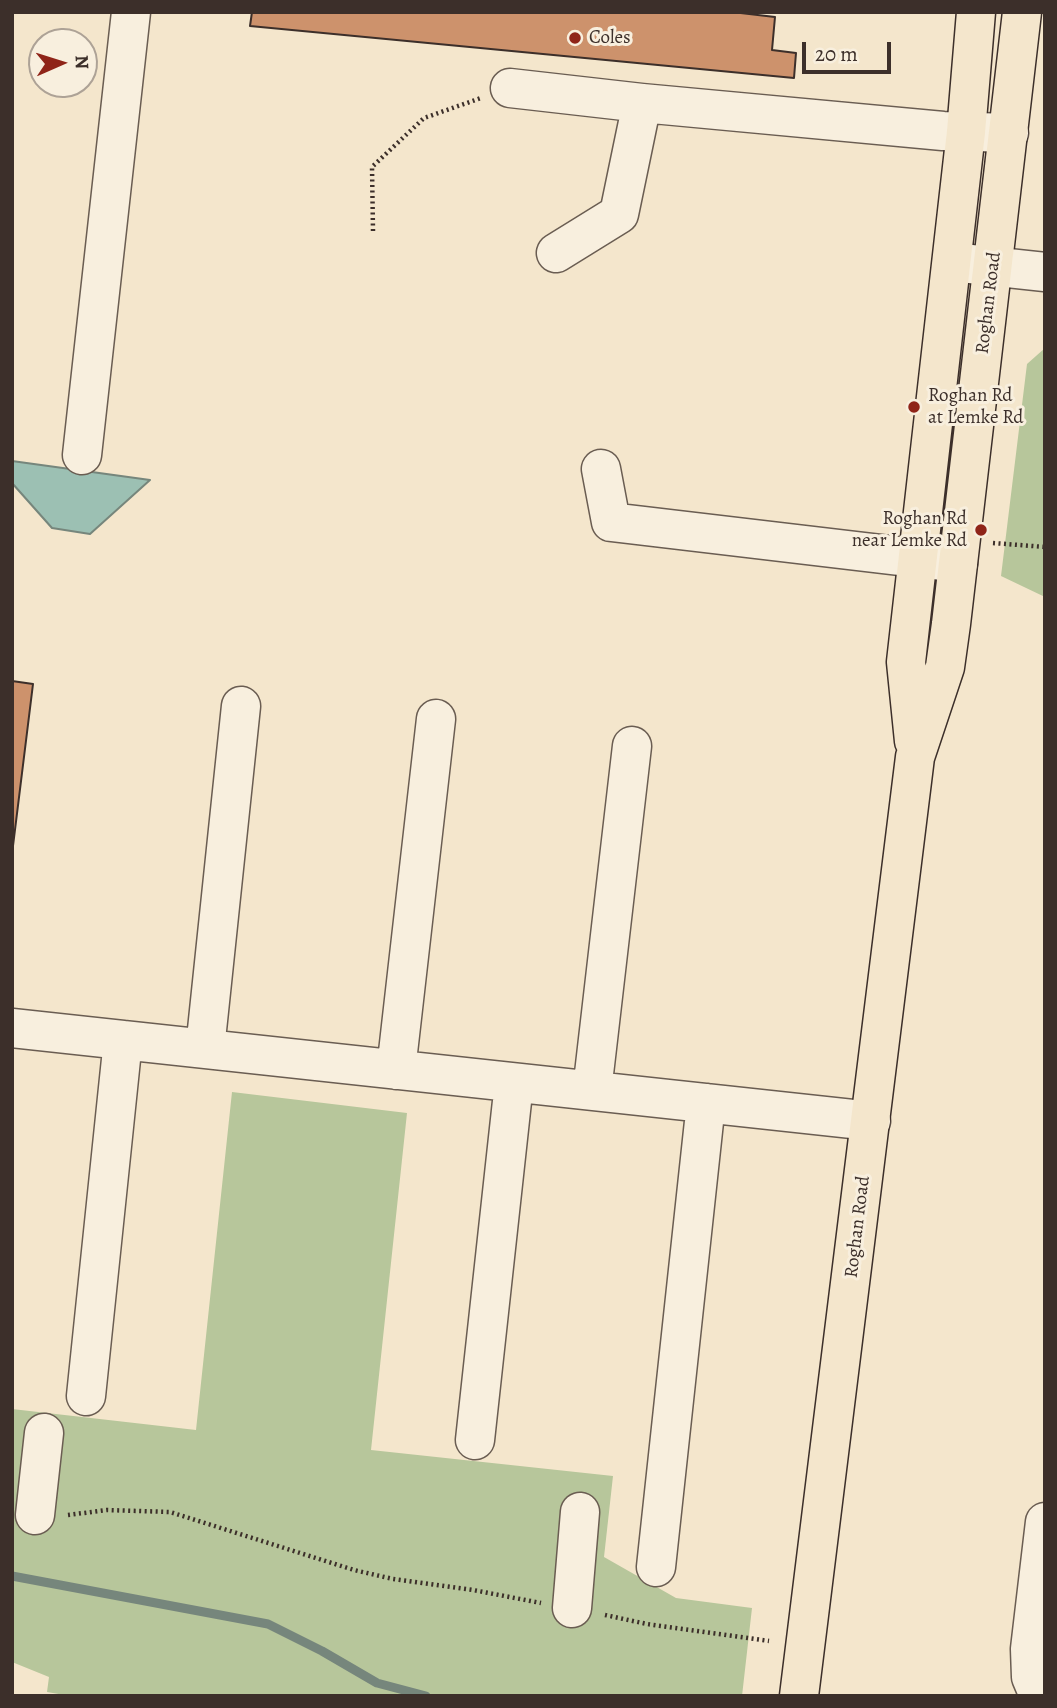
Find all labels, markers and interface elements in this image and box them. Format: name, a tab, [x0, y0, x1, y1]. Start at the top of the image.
place label: Coles	[589, 27, 631, 49]
north arrow	[28, 28, 98, 98]
scale bar	[805, 28, 894, 72]
marker: Coles	[567, 30, 583, 46]
text: 20 m	[815, 40, 858, 68]
text: N	[69, 54, 95, 70]
street label: Roghan Road	[971, 251, 1007, 355]
place label: Roghan Rd at Lemke Rd	[928, 385, 1023, 429]
marker: Roghan Rd at Lemke Rd	[906, 399, 922, 415]
place label: Roghan Rd near Lemke Rd	[852, 508, 967, 552]
marker: Roghan Rd near Lemke Rd	[973, 522, 989, 538]
street label: Roghan Road	[840, 1175, 876, 1279]

